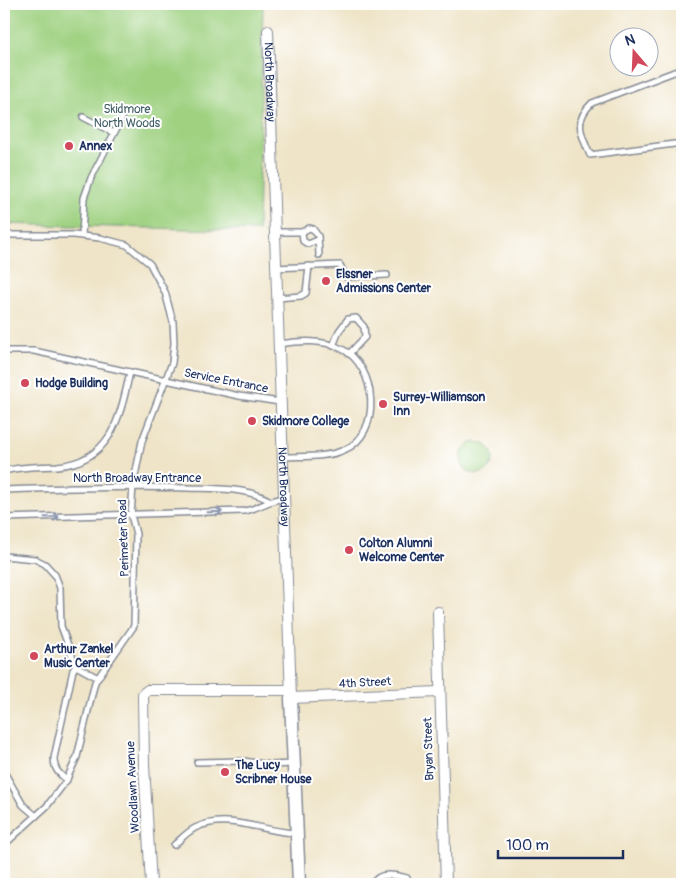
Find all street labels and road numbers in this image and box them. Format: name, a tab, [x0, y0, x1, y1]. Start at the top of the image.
street label: North Broadway	[261, 42, 279, 122]
street label: Service Entrance	[183, 365, 269, 397]
street label: North Broadway	[275, 447, 293, 527]
street label: North Broadway Entrance	[73, 471, 201, 486]
street label: Perimeter Road	[115, 499, 133, 577]
street label: 4th Street	[338, 674, 392, 692]
street label: Bryan Street	[420, 717, 438, 781]
street label: Woodlawn Avenue	[123, 741, 143, 833]

